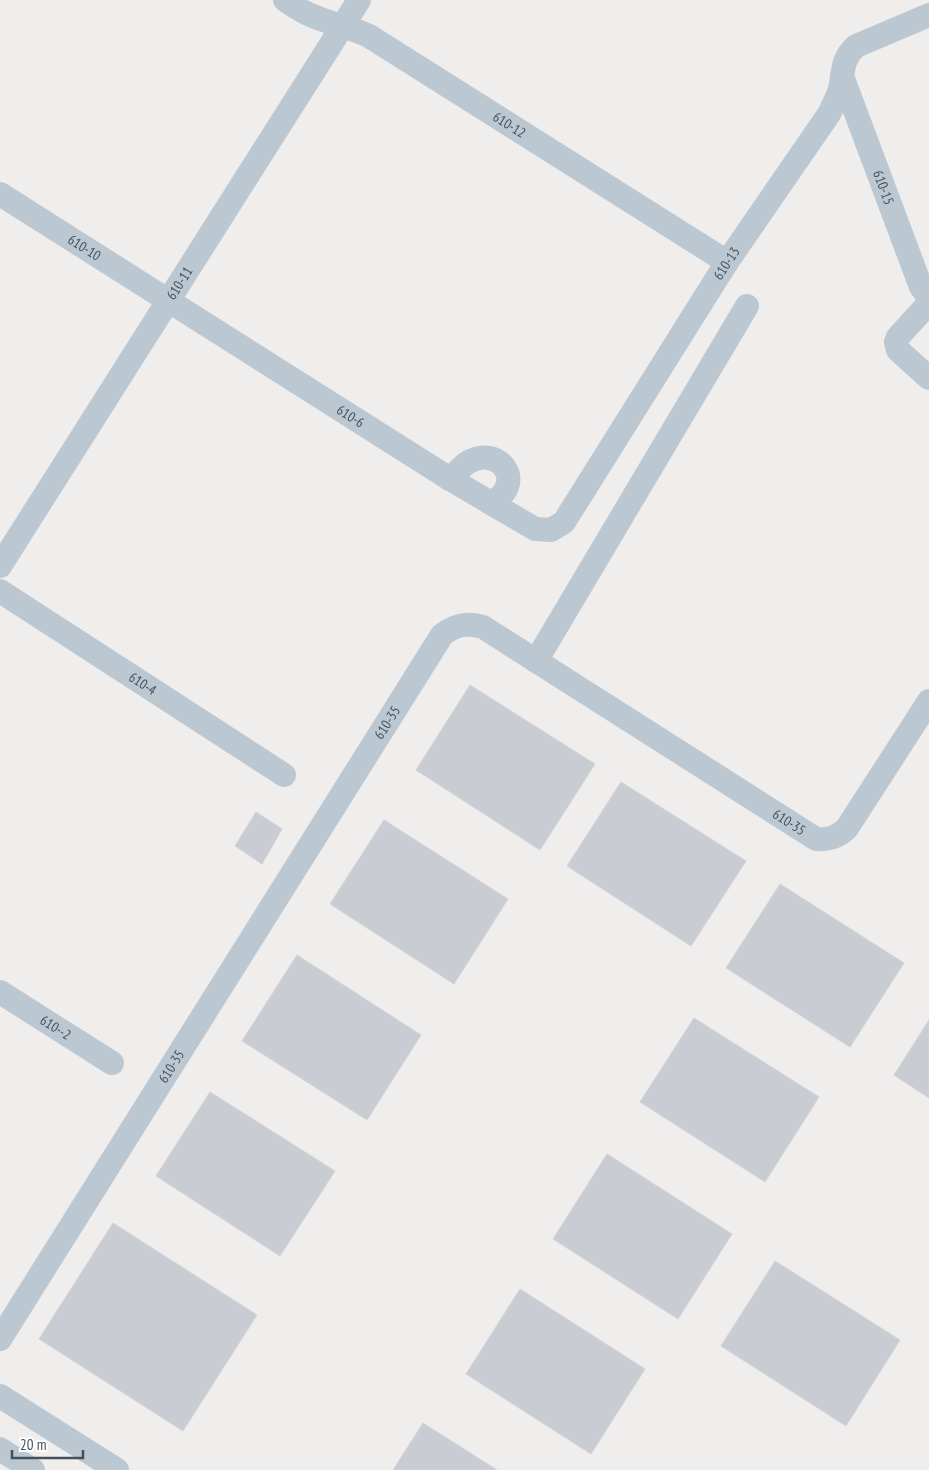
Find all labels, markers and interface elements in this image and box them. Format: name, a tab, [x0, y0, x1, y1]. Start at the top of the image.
street label: 610-12	[490, 108, 529, 142]
street label: 610-15	[869, 168, 898, 207]
street label: 610-10	[65, 230, 104, 265]
street label: 610-13	[709, 243, 744, 283]
street label: 610-11	[162, 263, 197, 303]
street label: 610-6	[333, 401, 368, 431]
street label: 610-4	[125, 668, 160, 699]
street label: 610-35	[370, 703, 404, 742]
street label: 610-35	[769, 805, 809, 839]
street label: 610--2	[37, 1011, 75, 1044]
street label: 610-35	[154, 1046, 188, 1086]
scale bar	[12, 1428, 84, 1460]
text: 20 m	[20, 1435, 46, 1454]

